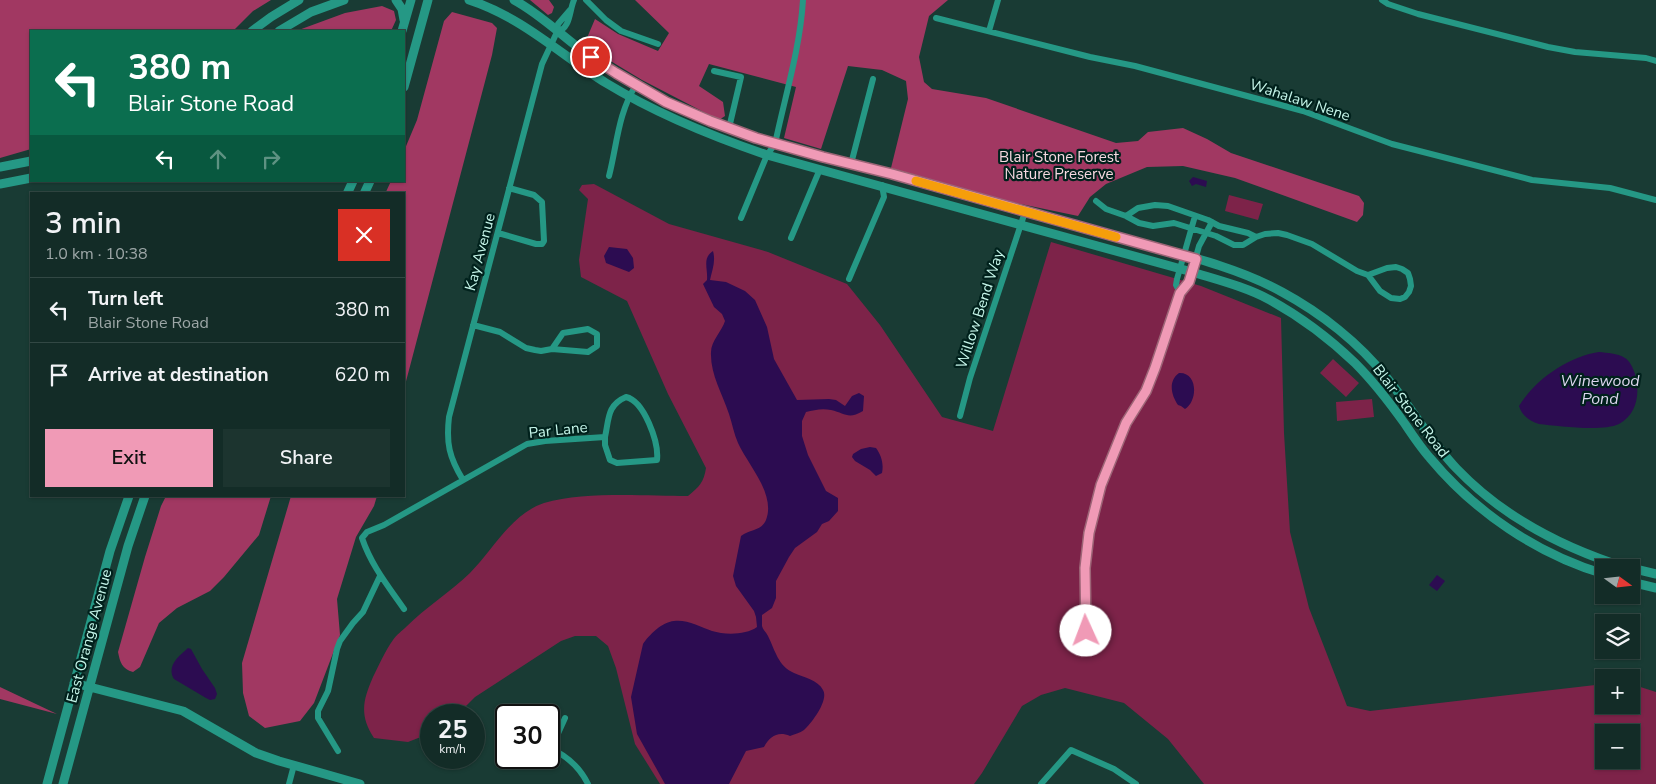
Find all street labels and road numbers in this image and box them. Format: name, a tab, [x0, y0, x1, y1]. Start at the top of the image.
street label: Wahalaw Nene	[1247, 74, 1353, 126]
street label: Kay Avenue	[460, 211, 500, 293]
street label: Willow Bend Way	[951, 247, 1009, 371]
street label: Blair Stone Road	[1368, 360, 1454, 462]
street label: Par Lane	[528, 417, 588, 443]
street label: East Orange Avenue	[62, 567, 116, 705]

